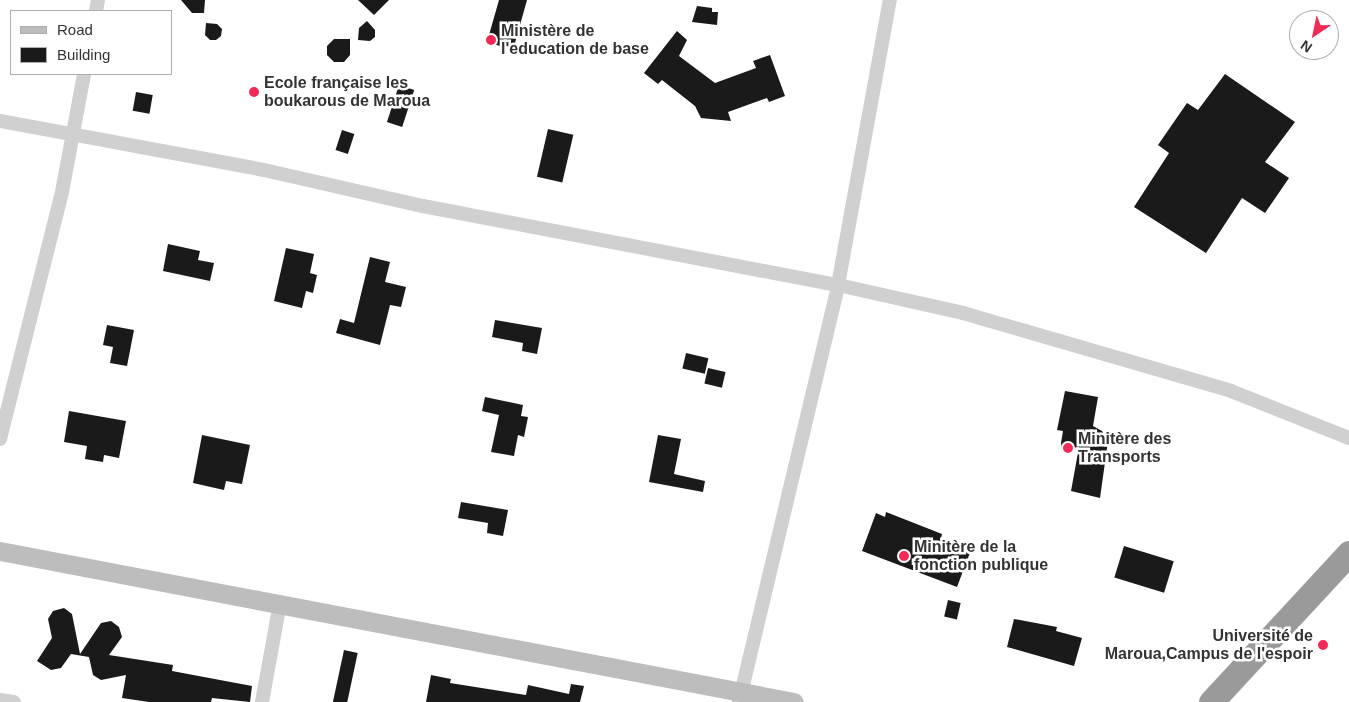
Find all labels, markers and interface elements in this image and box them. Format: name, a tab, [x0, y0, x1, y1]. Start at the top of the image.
legend	[10, 10, 172, 75]
north arrow	[1289, 10, 1339, 60]
text: Road	[57, 21, 93, 38]
place label: Ministère de l'education de base	[501, 21, 649, 59]
marker: Ministère de l'education de base	[485, 34, 497, 46]
text: N	[1298, 37, 1315, 56]
text: Building	[57, 46, 110, 63]
place label: Ecole française les boukarous de Maroua	[264, 73, 430, 111]
marker: Ecole française les boukarous de Maroua	[248, 86, 260, 98]
place label: Minitère des Transports	[1078, 429, 1171, 467]
marker: Minitère des Transports	[1062, 442, 1074, 454]
place label: Minitère de la fonction publique	[914, 537, 1048, 575]
marker: Minitère de la fonction publique	[898, 550, 910, 562]
place label: Université de Maroua,Campus de l'espoir	[1105, 626, 1313, 664]
marker: Université de Maroua,Campus de l'espoir	[1317, 639, 1329, 651]

